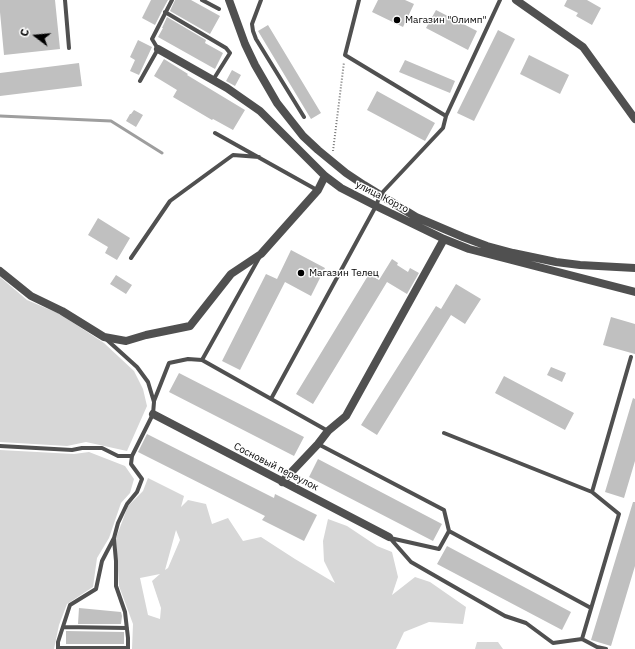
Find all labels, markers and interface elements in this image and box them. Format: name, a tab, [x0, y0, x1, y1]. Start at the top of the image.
place label: Магазин "Олимп"	[405, 14, 487, 26]
marker: Магазин "Олимп"	[392, 15, 402, 25]
north arrow	[16, 16, 56, 56]
text: С	[17, 27, 32, 38]
street label: улица Корто	[353, 179, 411, 215]
place label: Магазин Телец	[309, 267, 379, 279]
marker: Магазин Телец	[296, 268, 306, 278]
street label: Сосновый переулок	[232, 440, 320, 494]

